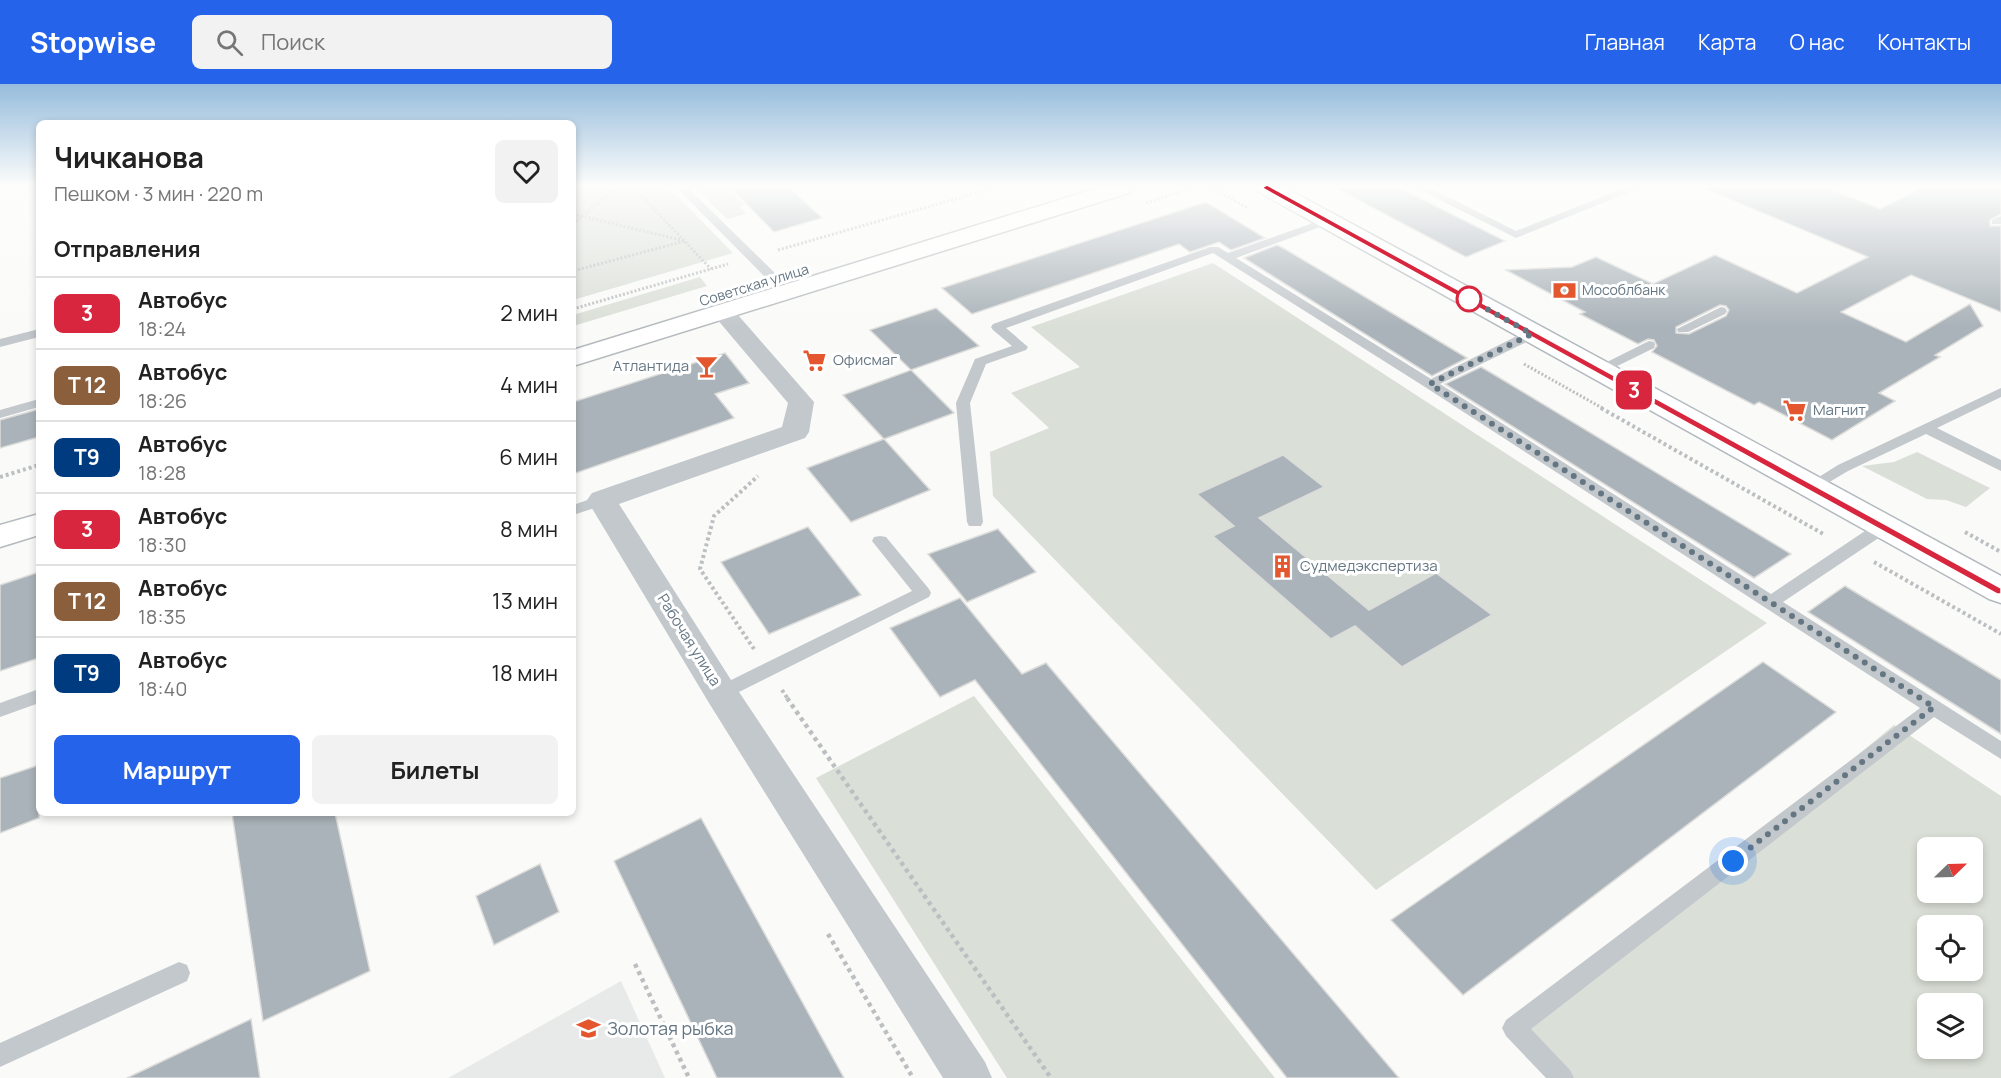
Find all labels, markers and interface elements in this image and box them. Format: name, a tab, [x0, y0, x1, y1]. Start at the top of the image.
search box	[192, 15, 612, 69]
text: Stopwise	[30, 23, 156, 61]
icon: search	[213, 26, 246, 59]
text: Поиск	[261, 27, 325, 57]
text: Главная	[1585, 28, 1665, 56]
text: Карта	[1698, 28, 1756, 56]
text: О нас	[1789, 28, 1845, 56]
text: Контакты	[1878, 28, 1971, 56]
text: Чичканова	[54, 138, 204, 176]
button: heart	[495, 140, 558, 203]
text: Пешком · 3 мин · 220 m	[54, 180, 263, 207]
text: Отправления	[54, 234, 201, 264]
street label: Советская улица	[697, 259, 811, 310]
bank icon: Мособлбанк	[1551, 277, 1577, 303]
place label: Мособлбанк	[1582, 280, 1666, 299]
text: Автобус	[138, 285, 227, 315]
unlabelled marker	[1456, 286, 1482, 312]
text: 2 мин	[500, 298, 558, 328]
text: 3	[81, 299, 93, 327]
text: 18:24	[138, 315, 186, 342]
supermarket icon: Офисмаг	[802, 347, 828, 373]
place label: Офисмаг	[833, 349, 897, 370]
bar icon: Атлантида	[694, 353, 720, 379]
place label: Атлантида	[613, 355, 689, 376]
text: Автобус	[138, 357, 227, 387]
text: 4 мин	[500, 370, 558, 400]
line badge: 3	[1614, 370, 1654, 410]
text: Т 12	[68, 371, 106, 399]
text: 3	[1628, 376, 1640, 404]
text: 18:26	[138, 387, 187, 414]
supermarket icon: Магнит	[1782, 397, 1808, 423]
place label: Магнит	[1813, 399, 1866, 420]
text: Автобус	[138, 429, 227, 459]
text: 6 мин	[499, 442, 558, 472]
text: Т9	[74, 443, 100, 471]
text: 18:28	[138, 459, 186, 486]
text: Автобус	[138, 501, 227, 531]
text: 8 мин	[500, 514, 558, 544]
text: 3	[81, 515, 93, 543]
text: 18:30	[138, 531, 187, 558]
building icon: Судмедэкспертиза	[1269, 553, 1295, 579]
place label: Судмедэкспертиза	[1300, 555, 1438, 576]
text: Автобус	[138, 573, 227, 603]
text: 13 мин	[492, 586, 558, 616]
text: Т 12	[68, 587, 106, 615]
street label: Рабочая улица	[653, 590, 726, 690]
text: 18:35	[138, 603, 186, 630]
text: Автобус	[138, 645, 227, 675]
text: 18 мин	[492, 658, 558, 688]
text: Т9	[74, 659, 100, 687]
text: 18:40	[138, 675, 187, 702]
button: Маршрут	[54, 735, 300, 804]
button: Билеты	[312, 735, 558, 804]
north arrow	[1917, 837, 1983, 903]
map controls	[1917, 837, 1983, 1059]
your location	[1718, 846, 1748, 876]
button: locate	[1917, 915, 1983, 981]
button: layers	[1917, 993, 1983, 1059]
school or university icon: Золотая рыбка	[576, 1016, 602, 1042]
place label: Золотая рыбка	[607, 1016, 734, 1040]

